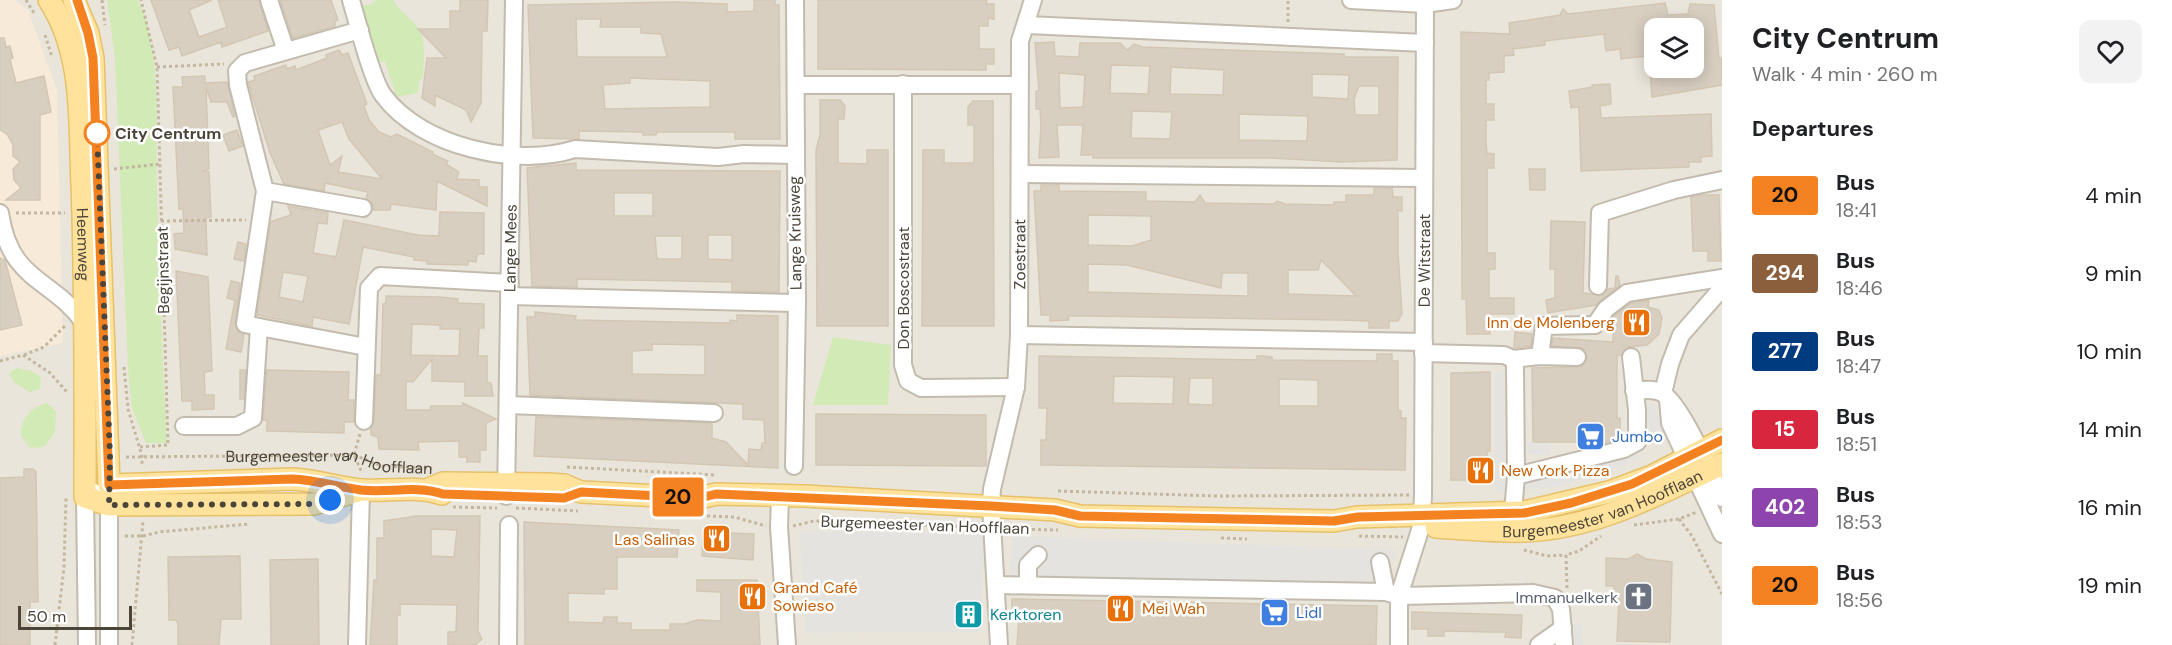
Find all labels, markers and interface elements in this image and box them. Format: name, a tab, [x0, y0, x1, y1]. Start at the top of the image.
map controls	[1644, 18, 1704, 78]
button: layers	[1644, 18, 1704, 78]
text: City Centrum	[1752, 20, 1939, 57]
button: heart	[2079, 20, 2142, 83]
text: Walk · 4 min · 260 m	[1752, 61, 1937, 87]
text: Departures	[1752, 114, 1874, 143]
marker: City Centrum	[84, 120, 110, 146]
place label: City Centrum	[115, 123, 221, 144]
text: Bus	[1836, 168, 1875, 197]
street label: Lange Kruisweg	[784, 176, 806, 290]
text: 20	[1772, 181, 1798, 209]
text: 4 min	[2085, 181, 2142, 210]
text: 18:41	[1836, 197, 1877, 223]
street label: Lange Mees	[499, 204, 521, 292]
street label: Heemweg	[72, 208, 95, 281]
street label: De Witstraat	[1413, 214, 1435, 307]
street label: Zoestraat	[1009, 219, 1030, 289]
street label: Begijnstraat	[152, 226, 174, 314]
street label: Don Boscostraat	[893, 226, 914, 350]
text: Bus	[1836, 246, 1875, 275]
text: 294	[1765, 259, 1805, 287]
text: 9 min	[2085, 259, 2142, 288]
text: 18:46	[1836, 275, 1883, 301]
restaurant icon: Inn de Molenberg	[1620, 306, 1652, 338]
place label: Inn de Molenberg	[1487, 312, 1615, 333]
text: Bus	[1836, 324, 1875, 353]
text: 277	[1768, 337, 1802, 365]
text: 10 min	[2077, 337, 2142, 366]
text: 18:47	[1836, 353, 1881, 379]
text: Bus	[1836, 402, 1875, 431]
text: 15	[1775, 415, 1795, 443]
text: 14 min	[2078, 415, 2142, 444]
supermarket icon: Jumbo	[1575, 420, 1607, 452]
place label: Jumbo	[1612, 426, 1663, 447]
text: 18:51	[1836, 431, 1877, 457]
street label: Burgemeester van Hoofflaan	[225, 444, 433, 479]
restaurant icon: New York Pizza	[1464, 454, 1496, 486]
place label: New York Pizza	[1501, 460, 1609, 481]
street label: Burgemeester van Hoofflaan	[1502, 465, 1706, 542]
line badge: 20	[651, 478, 705, 516]
text: Bus	[1836, 480, 1875, 509]
text: 20	[665, 483, 691, 511]
your location	[315, 485, 345, 515]
text: 402	[1765, 493, 1805, 521]
text: 16 min	[2078, 493, 2142, 522]
text: 18:53	[1836, 509, 1882, 535]
street label: Burgemeester van Hoofflaan	[820, 511, 1030, 539]
restaurant icon: Las Salinas	[700, 523, 732, 555]
place label: Las Salinas	[614, 529, 695, 550]
text: Bus	[1836, 558, 1875, 587]
text: 20	[1772, 571, 1798, 599]
text: 19 min	[2078, 571, 2142, 600]
place label: Grand Café Sowieso	[773, 577, 858, 616]
restaurant icon: Grand Café Sowieso	[736, 580, 768, 612]
church icon: Immanuelkerk	[1623, 581, 1655, 613]
place label: Immanuelkerk	[1515, 587, 1618, 608]
text: 18:56	[1836, 587, 1883, 613]
restaurant icon: Mei Wah	[1105, 592, 1137, 624]
supermarket icon: Lidl	[1259, 596, 1291, 628]
building icon: Kerktoren	[953, 598, 985, 630]
place label: Mei Wah	[1142, 598, 1205, 619]
place label: Lidl	[1296, 602, 1322, 623]
scale bar	[18, 603, 132, 630]
place label: Kerktoren	[990, 604, 1061, 625]
text: 50 m	[27, 606, 66, 627]

